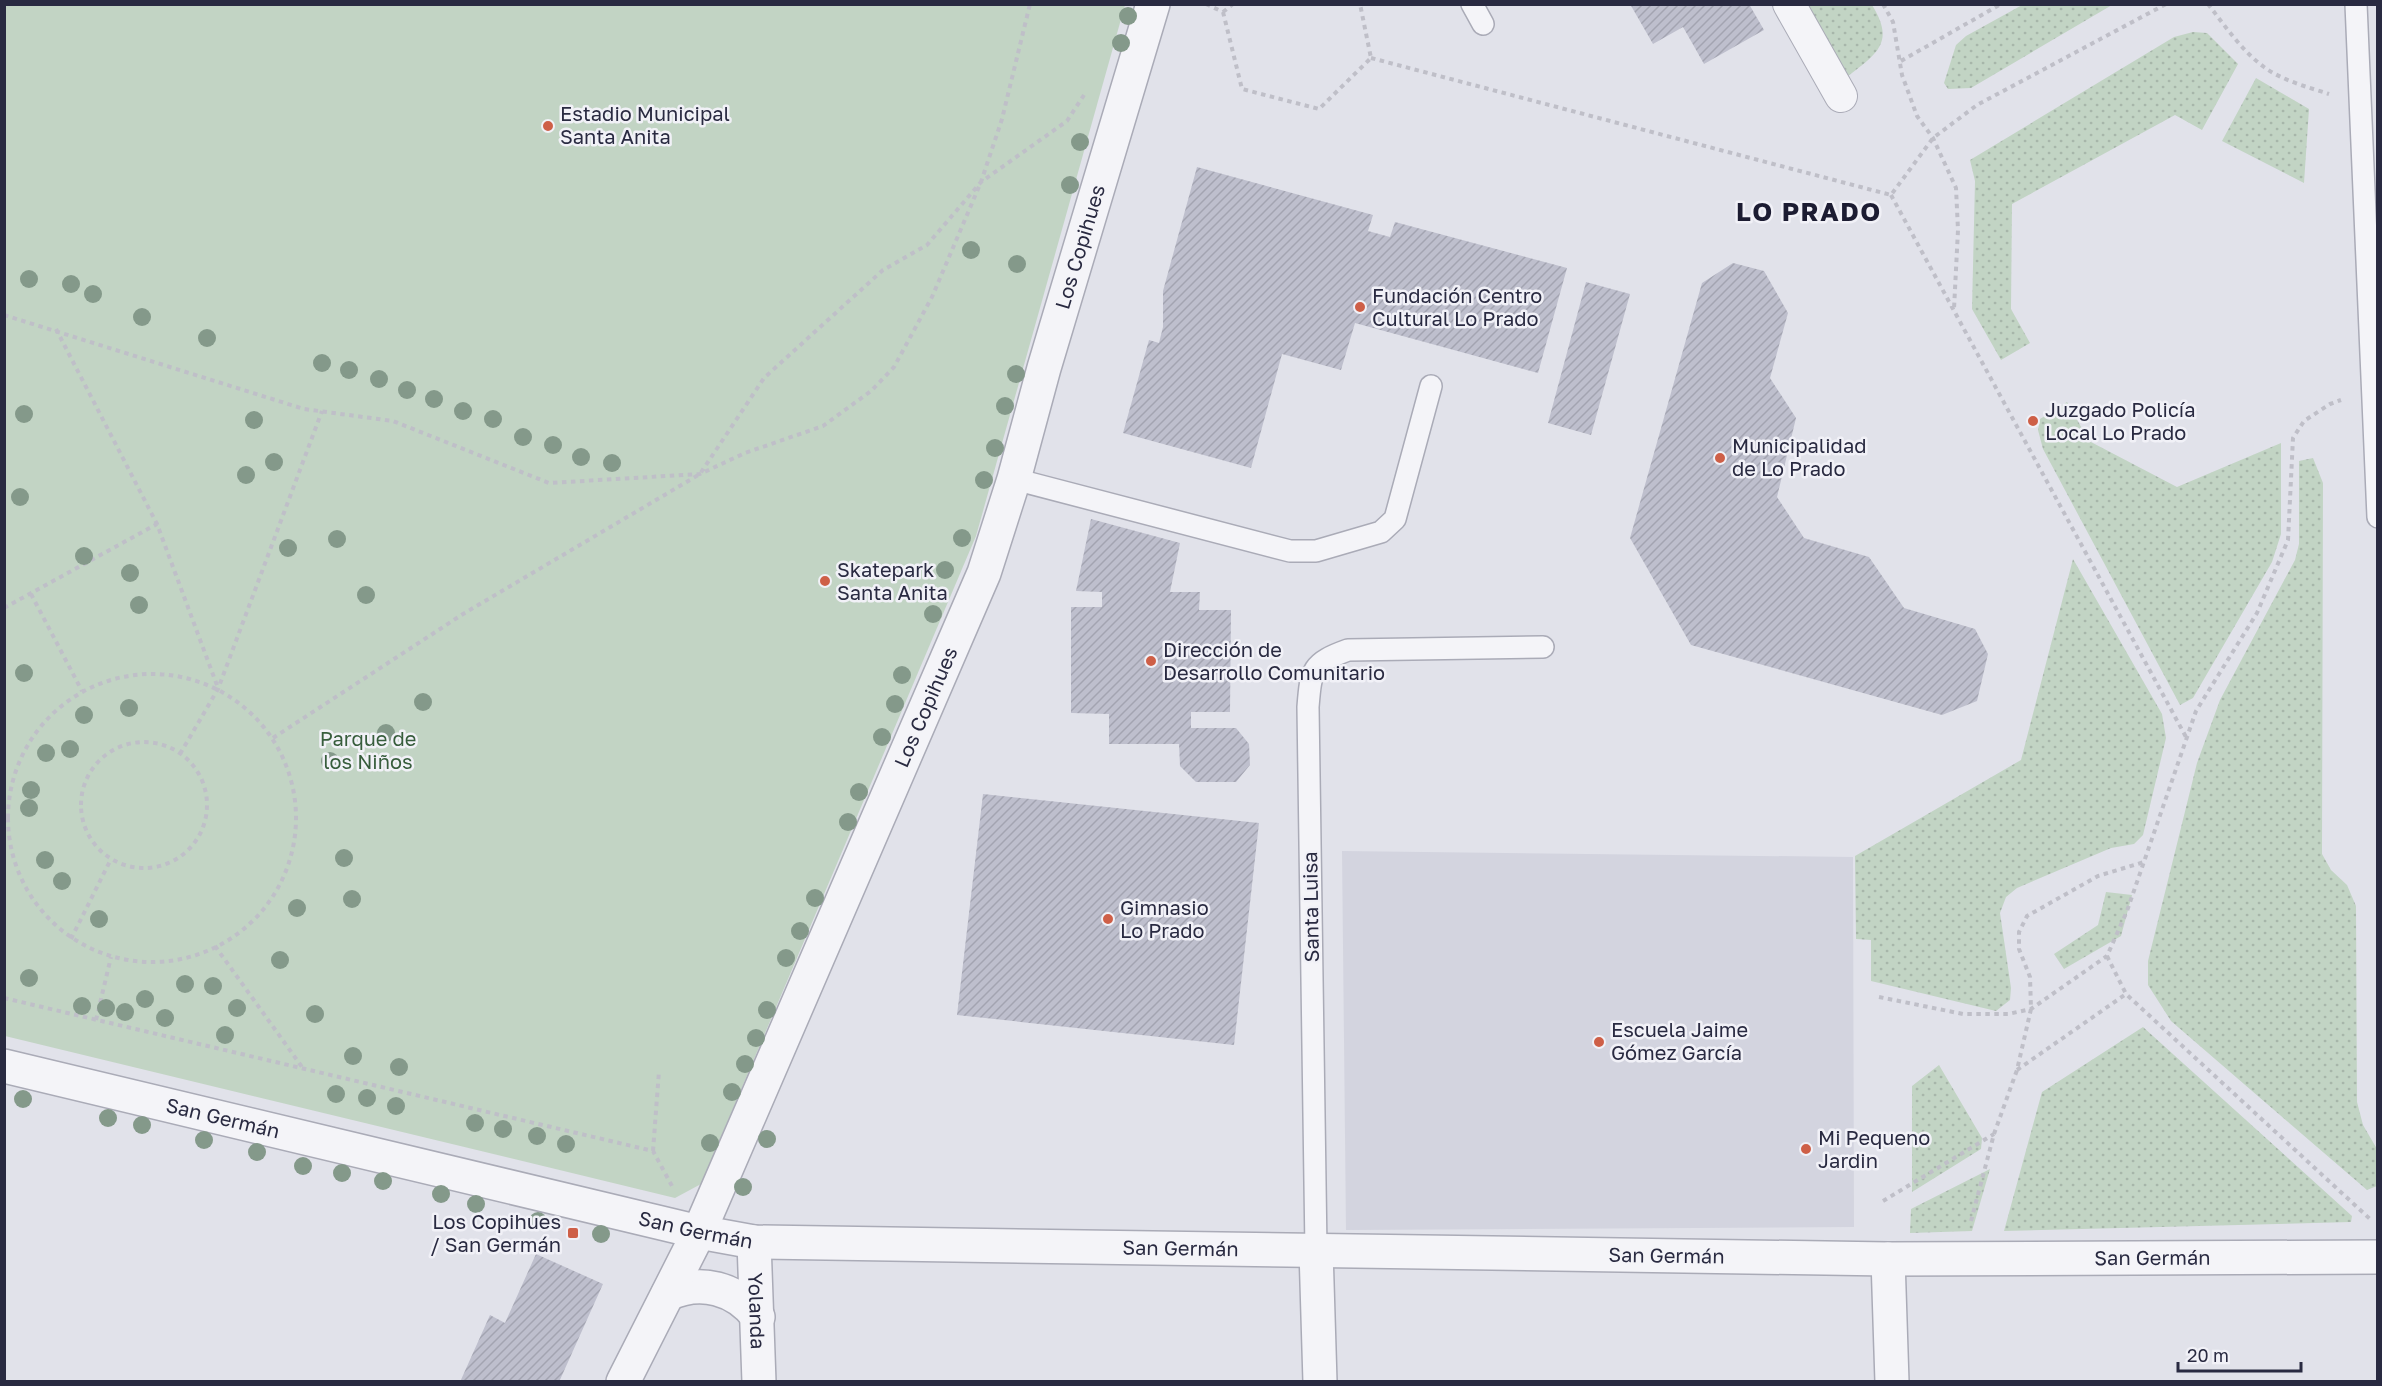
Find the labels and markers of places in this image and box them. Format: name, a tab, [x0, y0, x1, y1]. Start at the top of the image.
place label: Estadio Municipal Santa Anita	[560, 101, 730, 148]
marker: Estadio Municipal Santa Anita	[541, 119, 555, 133]
place label: Fundación Centro Cultural Lo Prado	[1372, 283, 1542, 330]
marker: Fundación Centro Cultural Lo Prado	[1353, 300, 1367, 314]
place label: Juzgado Policía Local Lo Prado	[2045, 397, 2196, 444]
marker: Juzgado Policía Local Lo Prado	[2026, 414, 2040, 428]
place label: Municipalidad de Lo Prado	[1732, 433, 1866, 480]
marker: Municipalidad de Lo Prado	[1713, 451, 1727, 465]
place label: Skatepark Santa Anita	[837, 557, 948, 604]
marker: Skatepark Santa Anita	[818, 574, 832, 588]
place label: Dirección de Desarrollo Comunitario	[1163, 637, 1385, 684]
marker: Dirección de Desarrollo Comunitario	[1144, 654, 1158, 668]
place label: Gimnasio Lo Prado	[1120, 895, 1209, 942]
marker: Gimnasio Lo Prado	[1101, 912, 1115, 926]
place label: Escuela Jaime Gómez García	[1611, 1017, 1748, 1064]
marker: Escuela Jaime Gómez García	[1592, 1035, 1606, 1049]
place label: Mi Pequeno Jardin	[1818, 1125, 1930, 1172]
marker: Mi Pequeno Jardin	[1799, 1142, 1813, 1156]
place label: Los Copihues / San Germán	[430, 1209, 561, 1256]
marker: Los Copihues / San Germán	[566, 1226, 580, 1240]

